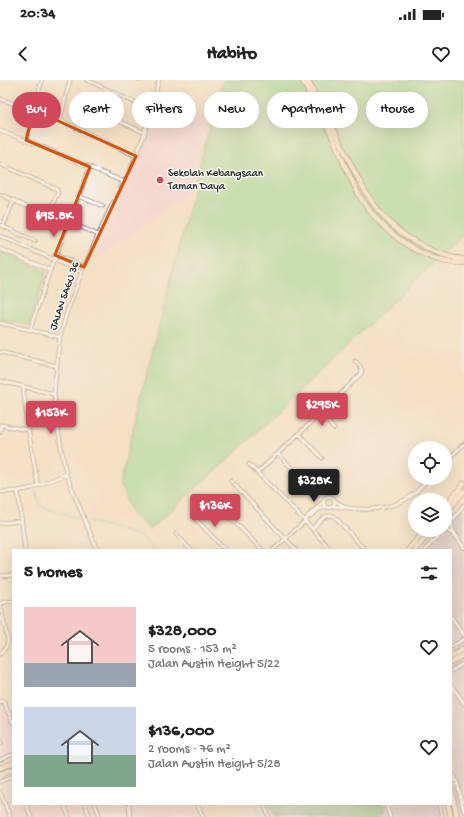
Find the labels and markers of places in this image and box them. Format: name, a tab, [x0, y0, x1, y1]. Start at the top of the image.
place label: Sekolah Kebangsaan Taman Daya	[167, 168, 264, 193]
marker: Sekolah Kebangsaan Taman Daya	[155, 175, 165, 185]
pin: $95.8K	[21, 204, 87, 238]
pin: $295K	[294, 393, 350, 427]
pin: $153K	[23, 401, 79, 435]
pin: $328K	[286, 469, 342, 503]
pin: $136K	[187, 494, 243, 528]

